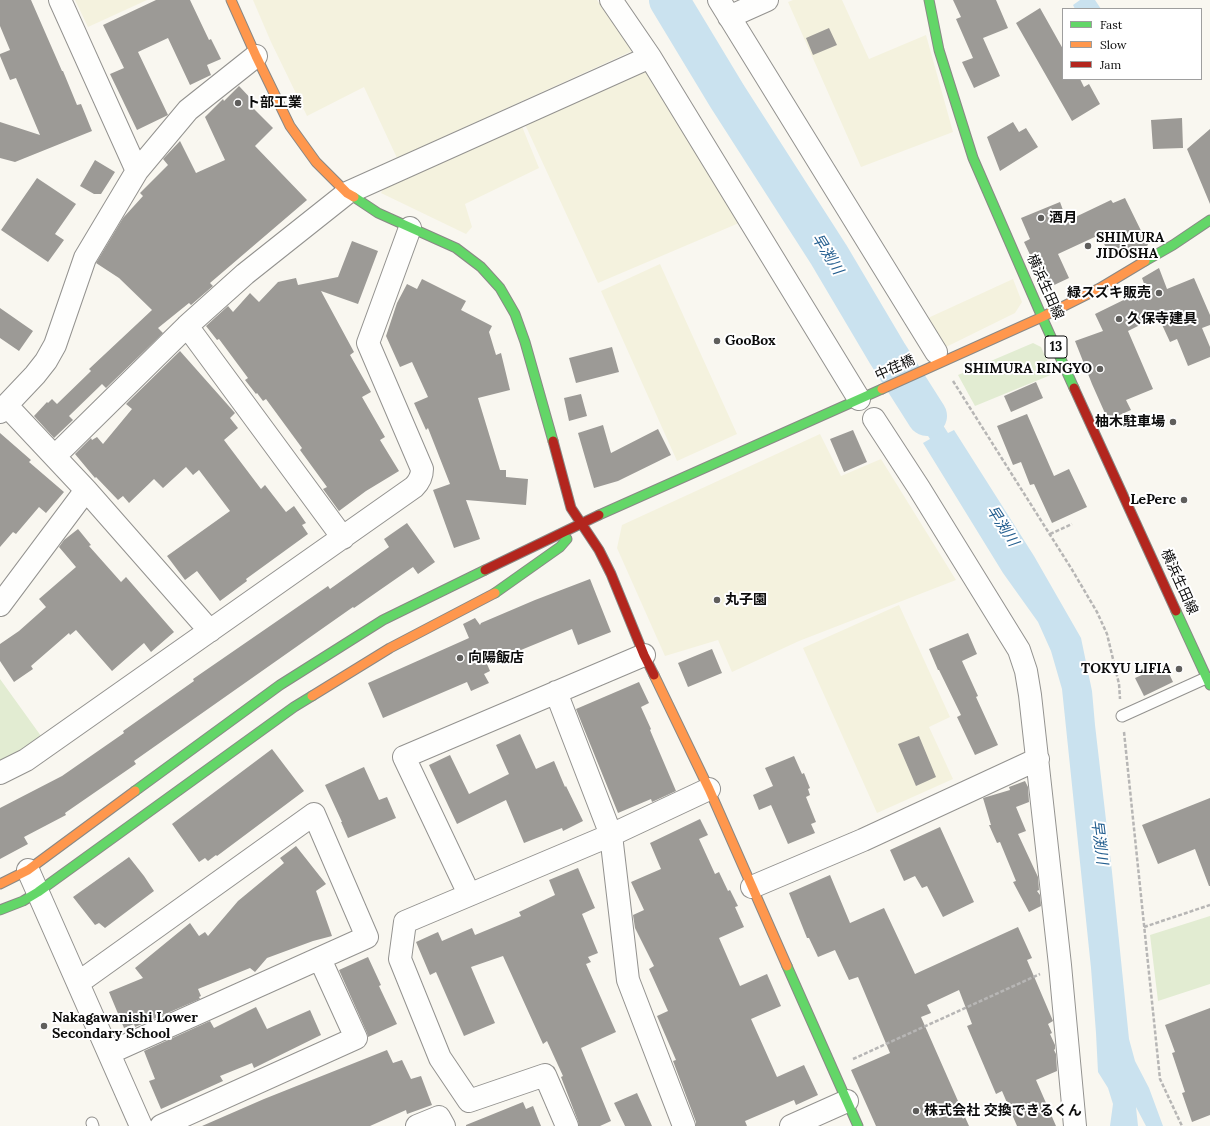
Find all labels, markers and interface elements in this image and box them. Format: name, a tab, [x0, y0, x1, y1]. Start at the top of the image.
legend	[1062, 8, 1202, 80]
text: Fast	[1100, 17, 1123, 32]
text: Slow	[1100, 37, 1127, 52]
text: Jam	[1100, 57, 1121, 72]
place label: ト部工業	[246, 95, 302, 111]
marker: ト部工業	[233, 98, 243, 108]
place label: 酒月	[1049, 210, 1077, 226]
marker: 酒月	[1036, 213, 1046, 223]
water label: 早渕川	[807, 230, 847, 278]
place label: SHIMURA JIDŌSHA	[1096, 230, 1164, 262]
marker: SHIMURA JIDŌSHA	[1083, 241, 1093, 251]
street label: 横浜生田線	[1023, 252, 1067, 322]
place label: 緑スズキ販売	[1067, 285, 1151, 301]
marker: 緑スズキ販売	[1154, 288, 1164, 298]
place label: 久保寺建具	[1127, 311, 1197, 327]
marker: 久保寺建具	[1114, 314, 1124, 324]
place label: GooBox	[725, 333, 776, 349]
marker: GooBox	[712, 336, 722, 346]
road number: 13	[1045, 336, 1067, 358]
street label: 中荏橋	[872, 352, 918, 384]
place label: SHIMURA RINGYO	[964, 361, 1092, 377]
marker: SHIMURA RINGYO	[1095, 364, 1105, 374]
place label: 柚木駐車場	[1095, 414, 1165, 430]
marker: 柚木駐車場	[1168, 417, 1178, 427]
place label: LePerc	[1130, 492, 1176, 508]
marker: LePerc	[1179, 495, 1189, 505]
water label: 早渕川	[982, 502, 1022, 550]
street label: 横浜生田線	[1157, 547, 1201, 617]
place label: 丸子園	[725, 592, 767, 608]
marker: 丸子園	[712, 595, 722, 605]
place label: 向陽飯店	[468, 650, 524, 666]
marker: 向陽飯店	[455, 653, 465, 663]
place label: TOKYU LIFIA	[1081, 661, 1171, 677]
marker: TOKYU LIFIA	[1174, 664, 1184, 674]
water label: 早渕川	[1087, 819, 1111, 865]
place label: Nakagawanishi Lower Secondary School	[52, 1010, 198, 1042]
marker: Nakagawanishi Lower Secondary School	[39, 1021, 49, 1031]
place label: 株式会社 交換できるくん	[924, 1103, 1082, 1119]
marker: 株式会社 交換できるくん	[911, 1106, 921, 1116]

